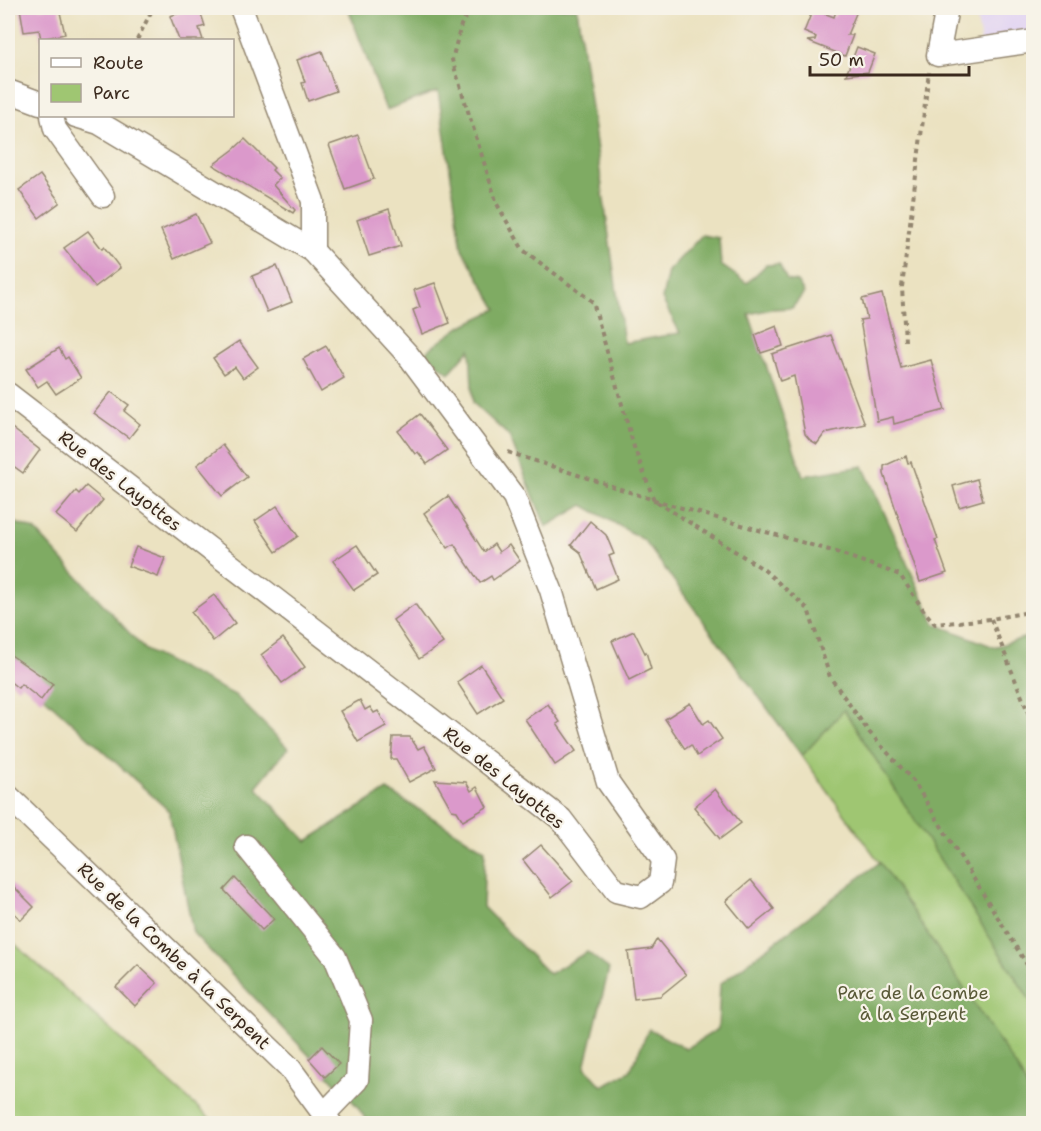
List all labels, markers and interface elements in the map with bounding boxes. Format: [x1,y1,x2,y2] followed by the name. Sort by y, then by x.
[39,39,234,117] legend
[810,39,969,77] scale bar
[819,48,864,72] text: 50 m
[93,51,144,75] text: Route
[93,81,130,105] text: Parc
[53,425,187,537] street label: Rue des Layottes
[438,721,570,835] street label: Rue des Layottes
[72,857,276,1055] street label: Rue de la Combe à la Serpent
[837,981,989,1026] park label: Parc de la Combe à la Serpent

